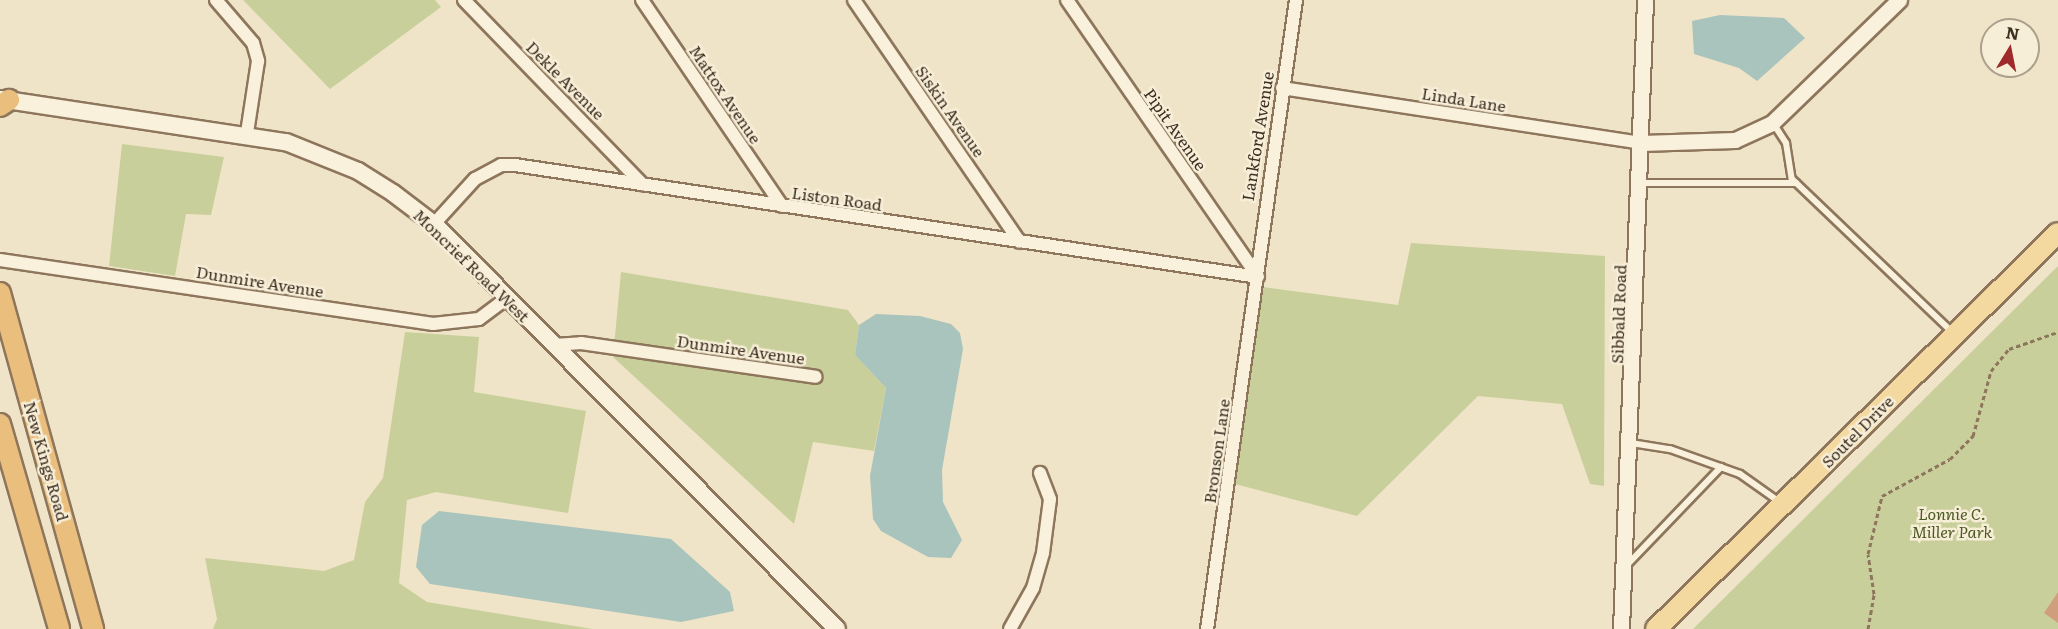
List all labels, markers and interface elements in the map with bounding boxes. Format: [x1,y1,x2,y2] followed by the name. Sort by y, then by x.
[1980,18,2040,78] north arrow
[2004,19,2021,45] text: N
[523,37,609,123] street label: Dekle Avenue
[686,41,766,147] street label: Mattox Avenue
[912,62,990,160] street label: Siskin Avenue
[1237,70,1277,202] street label: Lankford Avenue
[1420,83,1508,115] street label: Linda Lane
[1141,84,1211,174] street label: Pipit Avenue
[791,182,883,214] street label: Liston Road
[410,205,534,325] street label: Moncrief Road West
[195,261,325,301] street label: Dunmire Avenue
[1607,264,1629,364] street label: Sibbald Road
[676,331,806,367] street label: Dunmire Avenue
[1817,391,1897,471] street label: Soutel Drive
[1199,398,1233,504] street label: Bronson Lane
[21,399,73,523] street label: New Kings Road
[1912,503,1992,541] park label: Lonnie C. Miller Park

